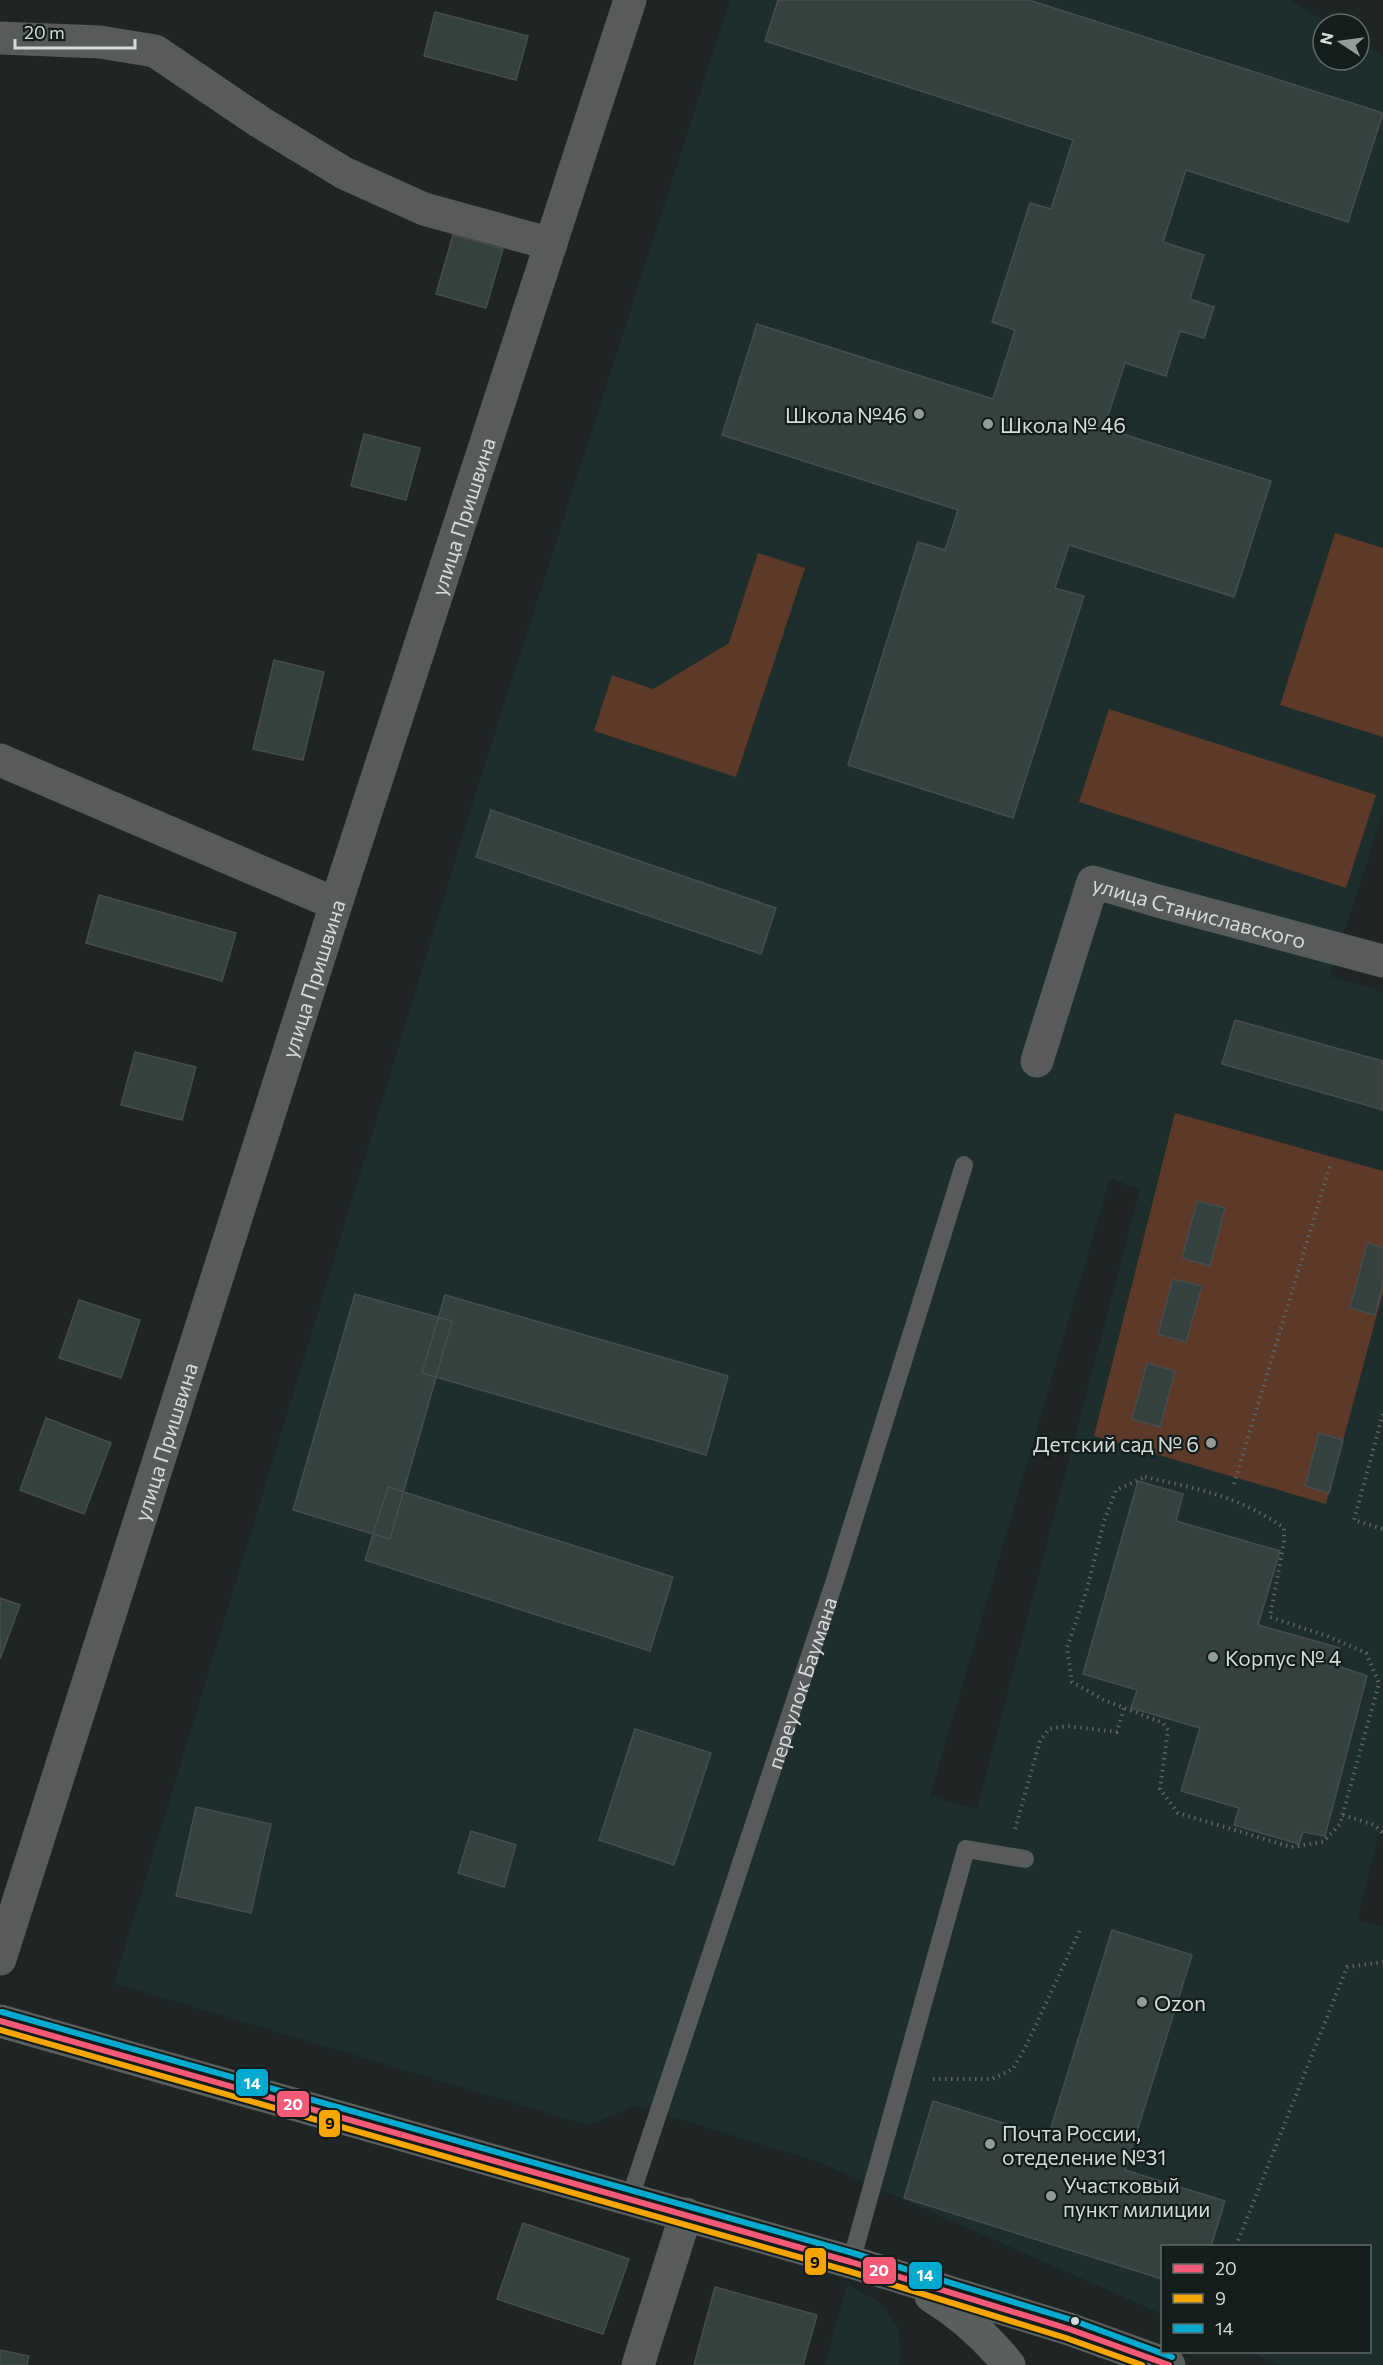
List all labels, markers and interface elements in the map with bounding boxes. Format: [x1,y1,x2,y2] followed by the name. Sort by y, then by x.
[15,12,135,50] scale bar
[1311,12,1371,72] north arrow
[24,21,65,43] text: 20 m
[1315,31,1337,46] text: N
[785,402,907,427] place label: Школа №46
[912,407,926,421] marker: Школа №46
[1000,412,1126,437] place label: Школа № 46
[981,417,995,431] marker: Школа № 46
[425,434,500,599] street label: улица Пришвина
[1090,870,1309,952] street label: улица Станиславского
[275,896,349,1061] street label: улица Пришвина
[128,1359,202,1524] street label: улица Пришвина
[1033,1431,1199,1456] place label: Детский сад № 6
[1204,1436,1218,1450] marker: Детский сад № 6
[761,1593,841,1772] street label: переулок Баумана
[1225,1645,1342,1670] place label: Корпус № 4
[1206,1650,1220,1664] marker: Корпус № 4
[1154,1990,1206,2015] place label: Ozon
[1135,1995,1149,2009] marker: Ozon
[235,2068,269,2097] line badge: 14
[243,2073,261,2092] text: 14
[276,2090,310,2118] line badge: 20
[283,2094,303,2113] text: 20
[318,2109,341,2138] line badge: 9
[325,2113,335,2132] text: 9
[1002,2120,1166,2169] place label: Почта России, отеделение №31
[983,2137,997,2151] marker: Почта России, отеделение №31
[1063,2172,1210,2221] place label: Участковый пункт милиции
[1044,2189,1058,2203] marker: Участковый пункт милиции
[1161,2245,1371,2353] legend
[804,2247,827,2276] line badge: 9
[810,2252,820,2271] text: 9
[862,2256,897,2285] line badge: 20
[1215,2257,1237,2279] text: 20
[869,2260,889,2279] text: 20
[908,2261,943,2290] line badge: 14
[916,2265,934,2284] text: 14
[1215,2287,1226,2309] text: 9
[1069,2315,1081,2327] unlabelled marker
[1215,2317,1234,2339] text: 14

